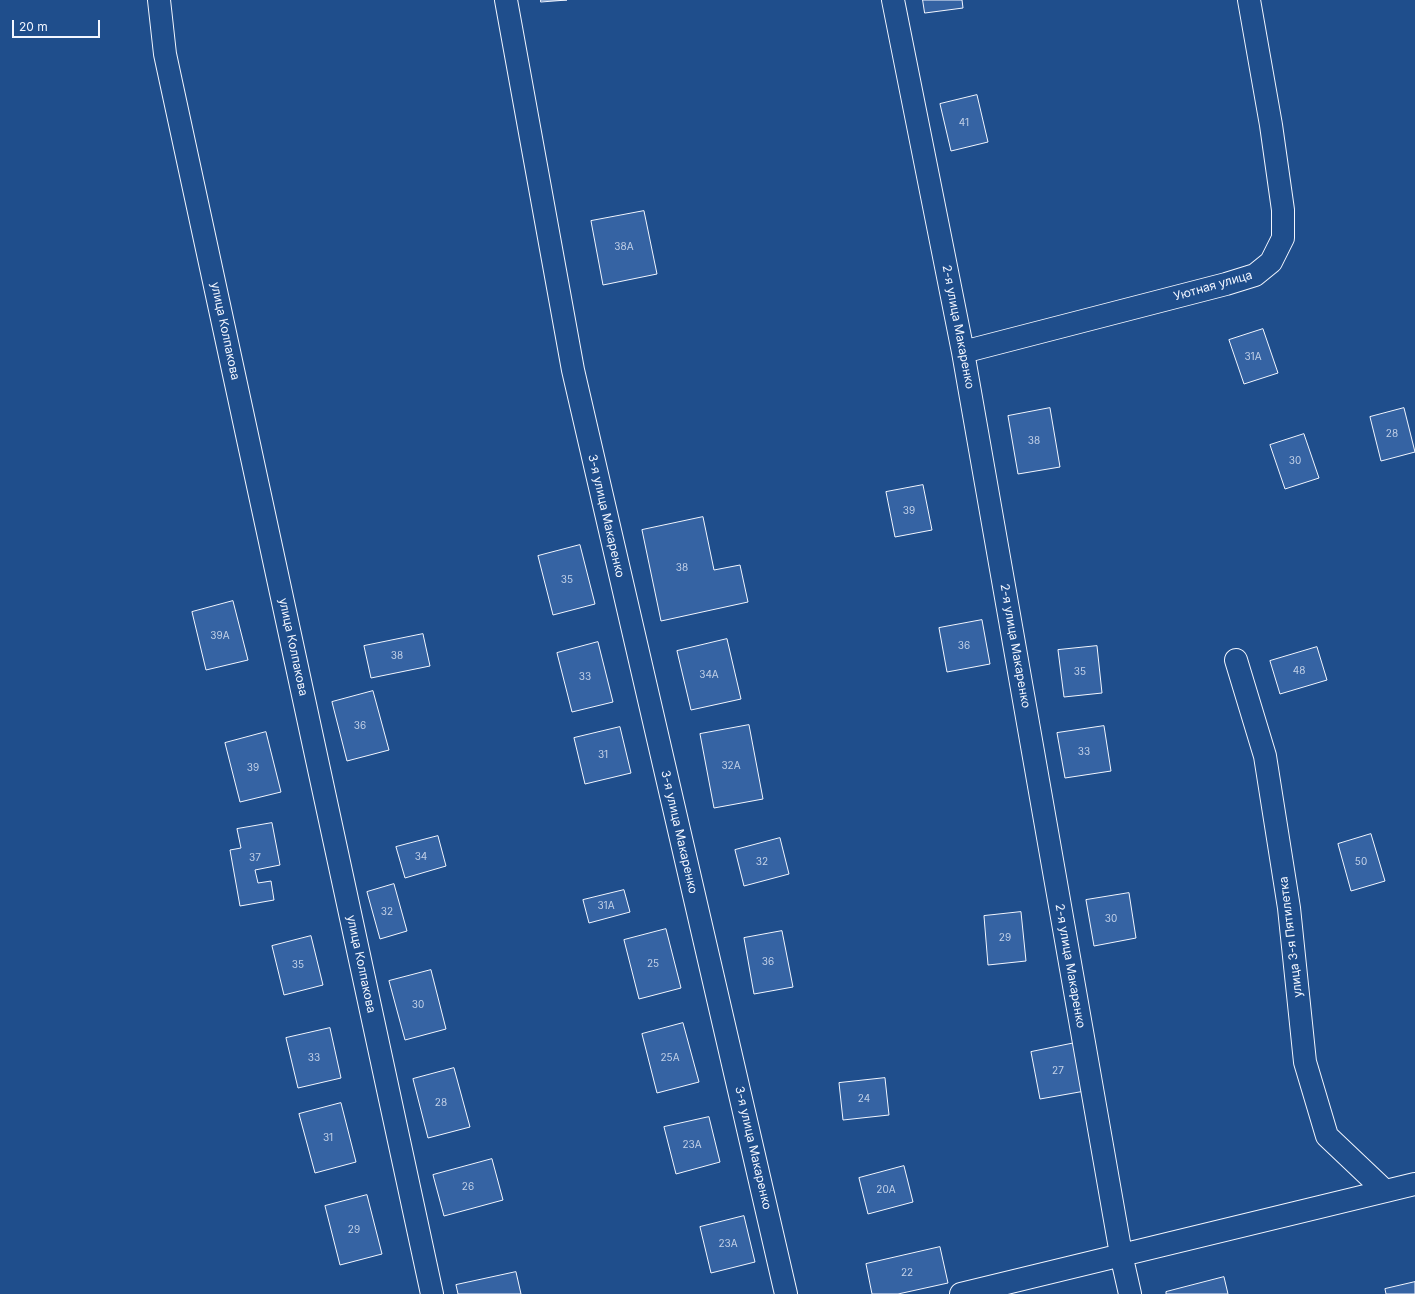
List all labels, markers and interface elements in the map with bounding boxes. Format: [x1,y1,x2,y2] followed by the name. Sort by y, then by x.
[14,12,102,38] scale bar
[19,19,48,34] text: 20 m
[959,117,969,129] house number: 41
[614,241,634,253] house number: 38А
[939,264,977,390] street label: 2-я улица Макаренко
[1172,268,1254,304] street label: Уютная улица
[208,281,242,381] street label: улица Колпакова
[1244,351,1262,363] house number: 31А
[1386,428,1398,440] house number: 28
[1028,435,1040,447] house number: 38
[585,453,627,579] street label: 3-я улица Макаренко
[1289,455,1301,467] house number: 30
[903,505,915,517] house number: 39
[676,562,688,574] house number: 38
[561,574,573,586] house number: 35
[997,583,1033,709] street label: 2-я улица Макаренко
[276,597,310,697] street label: улица Колпакова
[210,630,230,642] house number: 39А
[958,640,970,652] house number: 36
[391,650,403,662] house number: 38
[1293,665,1305,677] house number: 48
[1074,666,1086,678] house number: 35
[699,669,719,681] house number: 34А
[579,671,591,683] house number: 33
[354,720,366,732] house number: 36
[1078,746,1090,758] house number: 33
[598,749,608,761] house number: 31
[721,760,741,772] house number: 32А
[247,762,259,774] house number: 39
[658,769,700,895] street label: 3-я улица Макаренко
[415,851,427,863] house number: 34
[249,852,261,864] house number: 37
[756,856,768,868] house number: 32
[1355,856,1367,868] house number: 50
[1276,876,1306,998] street label: улица 3-я Пятилетка
[597,900,615,912] house number: 31А
[1052,903,1088,1029] street label: 2-я улица Макаренко
[381,906,393,918] house number: 32
[1105,913,1117,925] house number: 30
[344,914,378,1014] street label: улица Колпакова
[999,932,1011,944] house number: 29
[762,956,774,968] house number: 36
[647,958,659,970] house number: 25
[292,959,304,971] house number: 35
[412,999,424,1011] house number: 30
[308,1052,320,1064] house number: 33
[660,1052,680,1064] house number: 25А
[1052,1065,1064,1077] house number: 27
[732,1085,774,1211] street label: 3-я улица Макаренко
[858,1093,870,1105] house number: 24
[435,1097,447,1109] house number: 28
[323,1132,333,1144] house number: 31
[682,1139,702,1151] house number: 23А
[462,1181,474,1193] house number: 26
[876,1184,896,1196] house number: 20А
[348,1224,360,1236] house number: 29
[718,1238,738,1250] house number: 23А
[901,1267,913,1279] house number: 22

